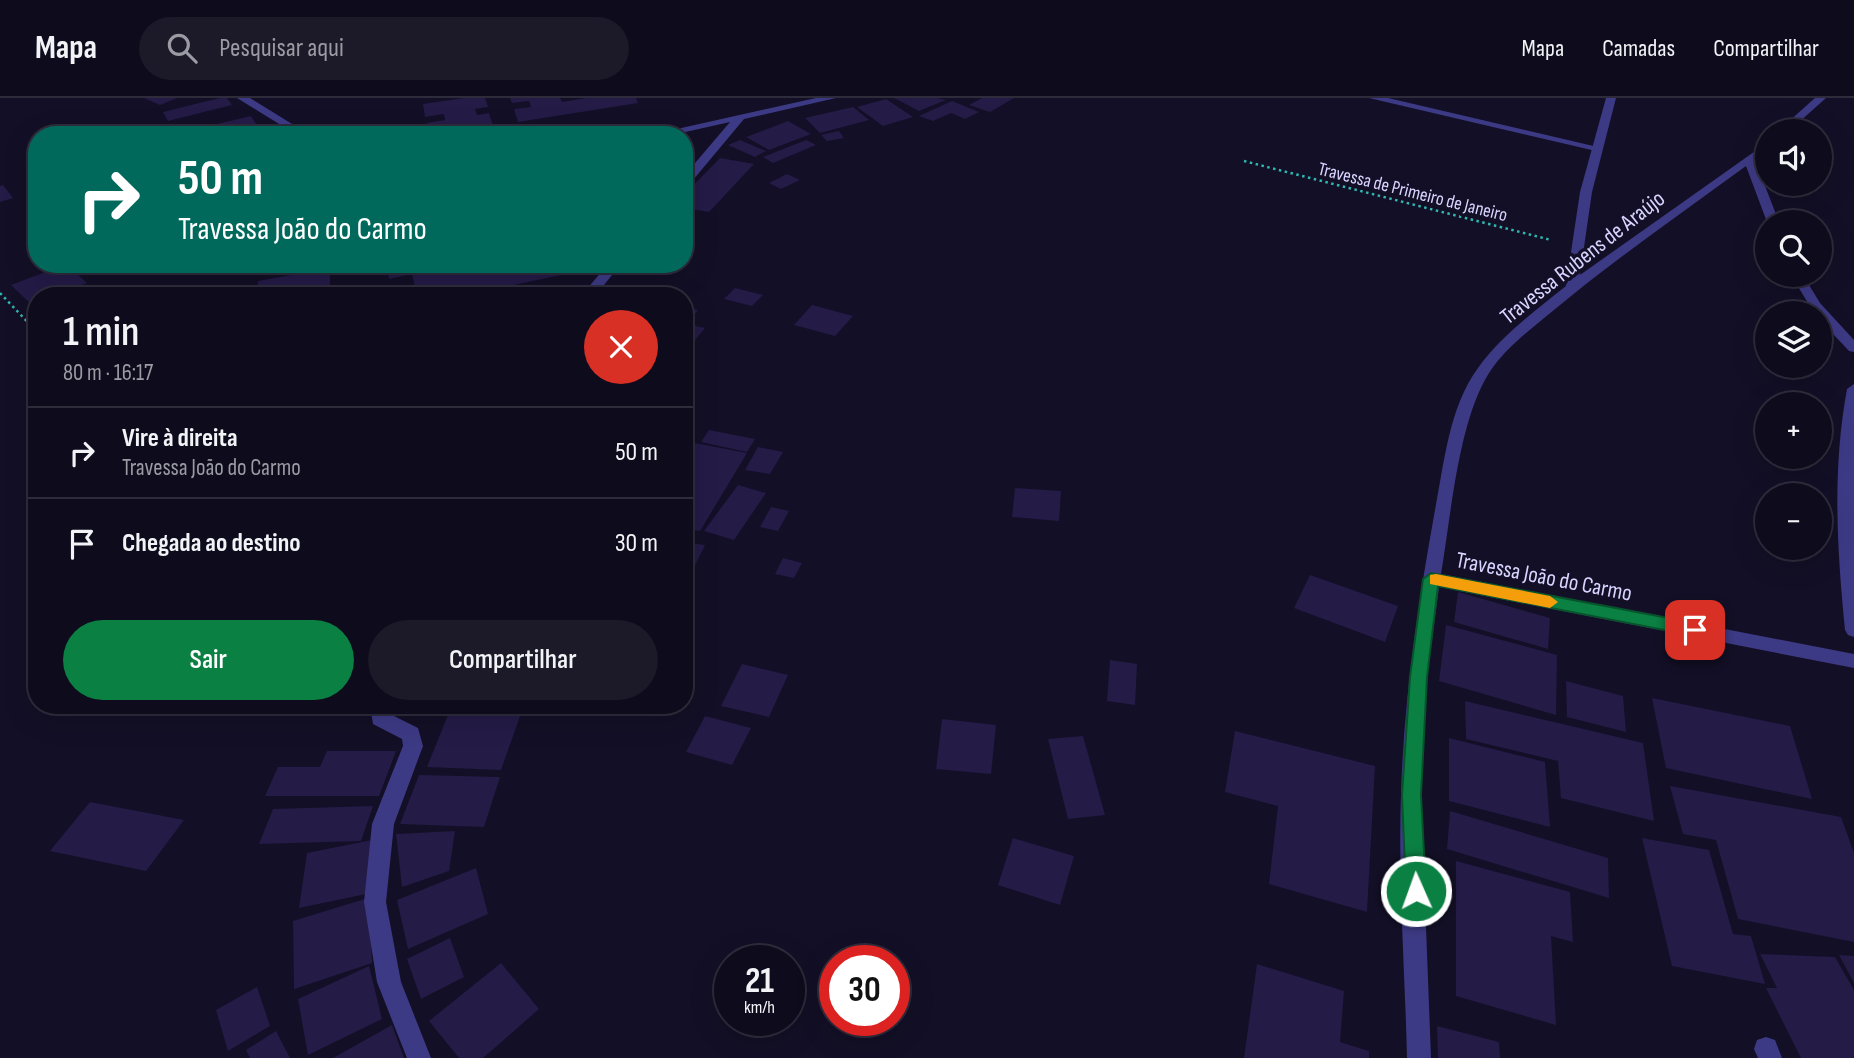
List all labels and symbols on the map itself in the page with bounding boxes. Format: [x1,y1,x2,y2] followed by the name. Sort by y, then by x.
[1316,158,1510,227] street label: Travessa de Primeiro de Janeiro
[1495,185,1670,331] street label: Travessa Rubens de Araújo
[1453,546,1634,608] street label: Travessa João do Carmo
[1665,600,1725,660] pin
[1379,854,1453,928] position arrow
[819,945,910,1036] speed limit sign: 30

